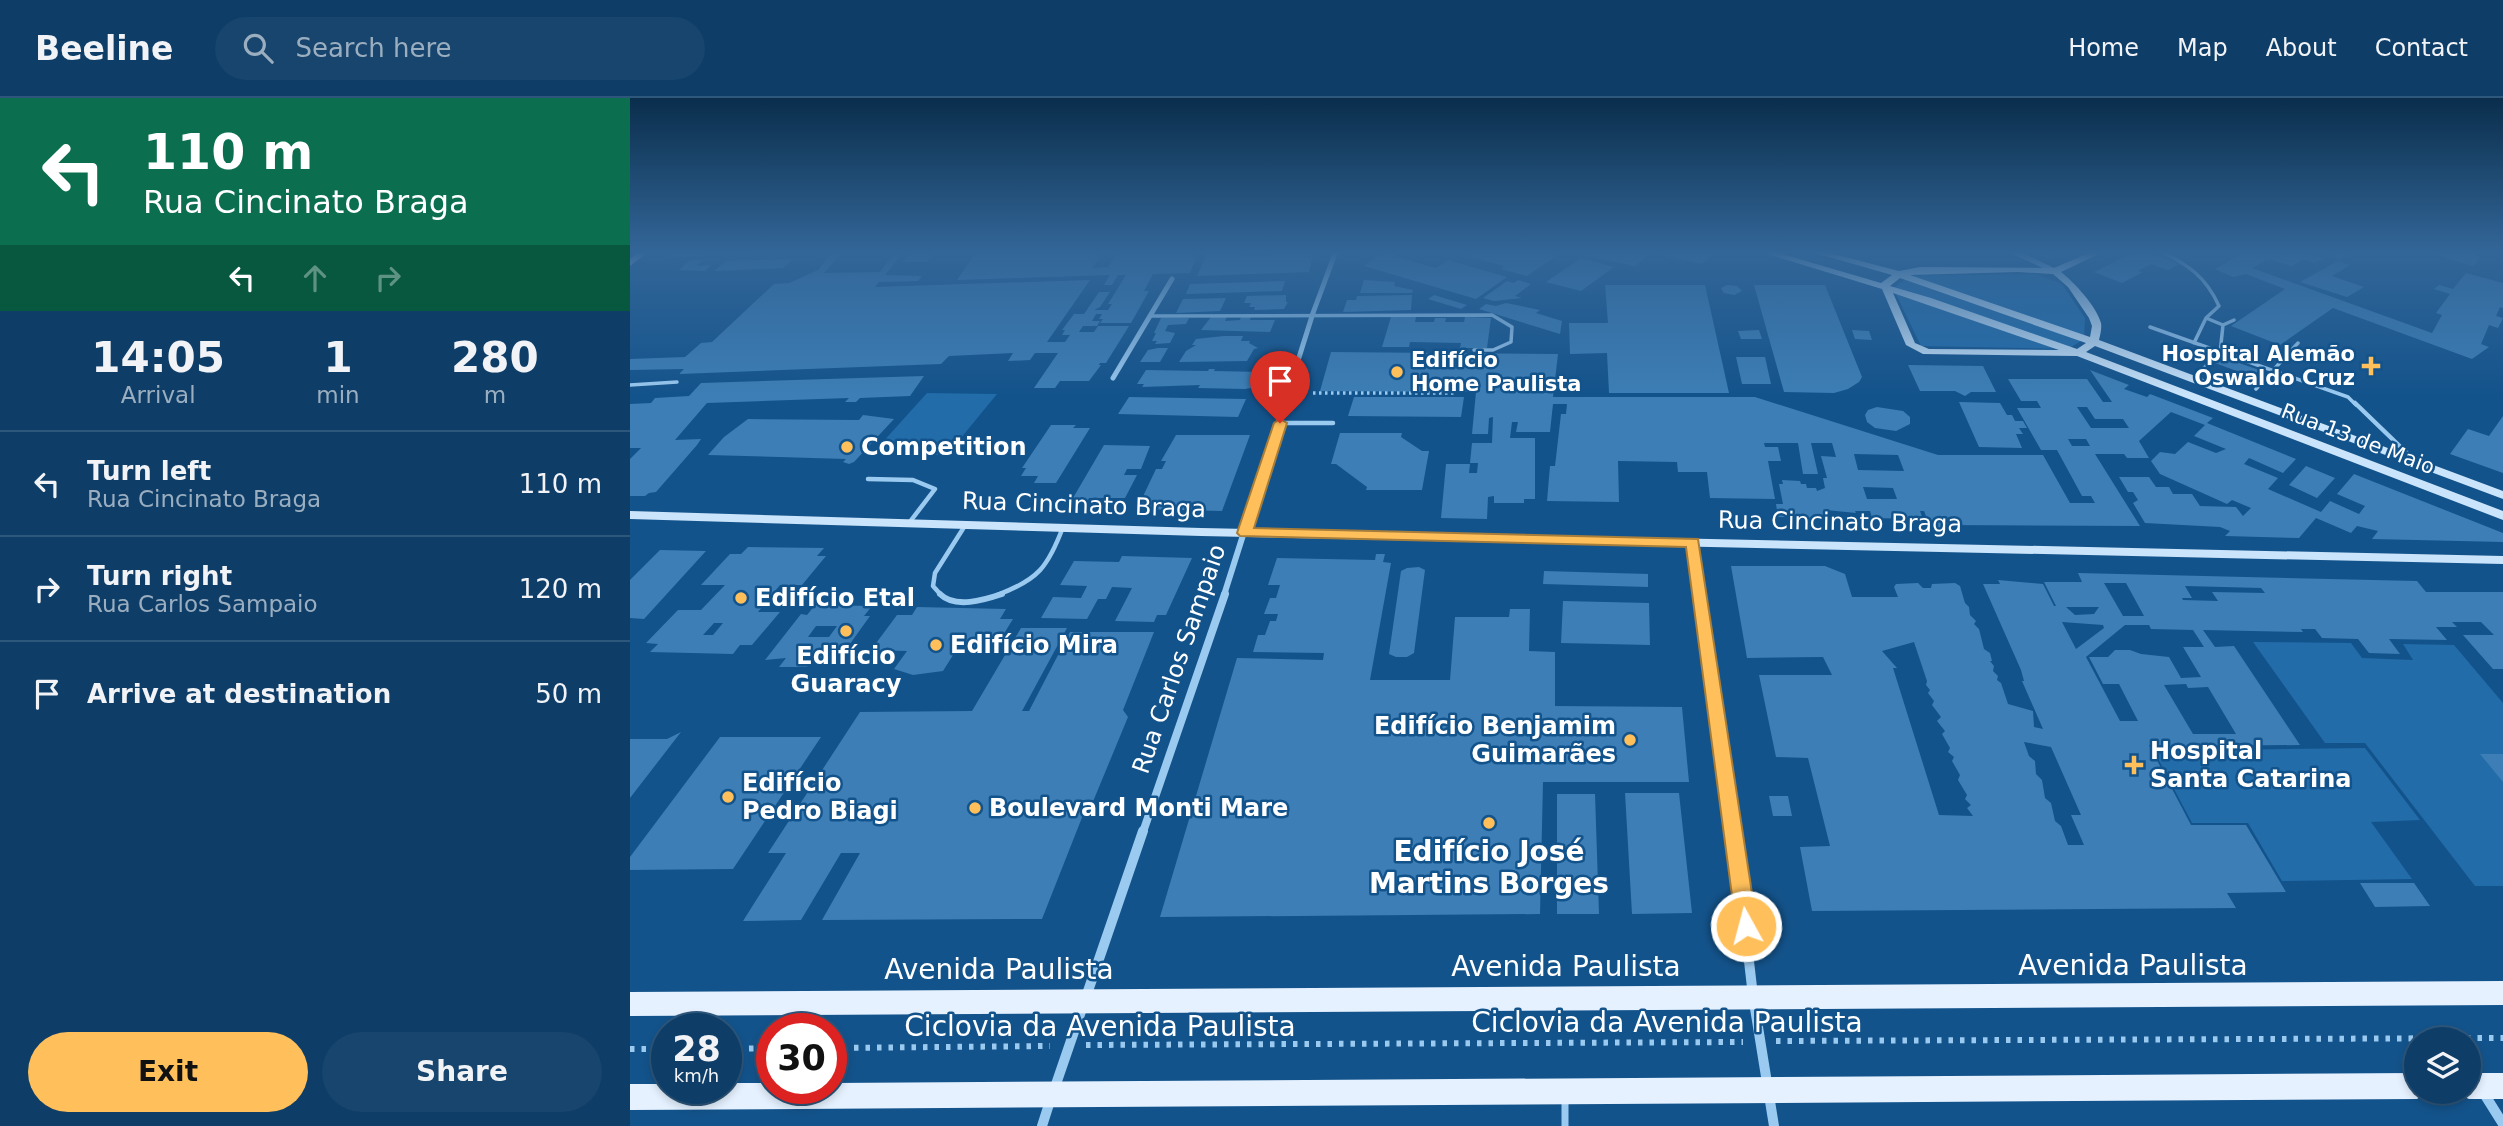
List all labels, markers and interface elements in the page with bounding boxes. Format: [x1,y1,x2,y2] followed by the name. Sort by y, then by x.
[215,17,705,80] search box
[35,29,173,68] text: Beeline
[239,29,277,67] icon: search
[295,33,452,63] text: Search here
[2068,34,2139,62] text: Home
[2177,34,2228,62] text: Map
[2266,34,2337,62] text: About
[2375,34,2468,62] text: Contact
[143,124,313,181] text: 110 m
[28,126,119,217] icon: left
[143,183,469,221] text: Rua Cincinato Braga
[223,259,261,297] icon: left
[296,259,334,297] icon: ahead
[369,259,407,297] icon: right
[91,333,225,382] text: 14:05
[323,333,353,382] text: 1
[451,333,539,382] text: 280
[2161,342,2355,390] place label: Hospital Alemão Oswaldo Cruz
[1411,348,1582,396] place label: Edifício Home Paulista
[1250,351,1310,423] pin
[2361,356,2381,376] marker: Hospital Alemão Oswaldo Cruz
[1261,362,1299,400] icon: arrive
[1389,364,1405,380] marker: Edifício Home Paulista
[121,382,196,408] text: Arrival
[316,382,360,408] text: min
[484,382,506,408] text: m
[2278,399,2438,479] street label: Rua 13 de Maio
[861,433,1027,461] place label: Competition
[839,439,855,455] marker: Competition
[87,456,211,486] text: Turn left
[28,465,66,503] icon: left
[519,469,602,499] text: 110 m
[87,486,321,512] text: Rua Cincinato Braga
[961,487,1207,523] street label: Rua Cincinato Braga
[1718,506,1962,538] street label: Rua Cincinato Braga
[1127,541,1231,777] street label: Rua Carlos Sampaio
[87,561,232,591] text: Turn right
[28,570,66,608] icon: right
[519,574,602,604] text: 120 m
[755,584,915,612] place label: Edifício Etal
[733,590,749,606] marker: Edifício Etal
[87,591,318,617] text: Rua Carlos Sampaio
[838,623,854,639] marker: Edifício Guaracy
[950,631,1118,659] place label: Edifício Mira
[928,637,944,653] marker: Edifício Mira
[791,642,902,698] place label: Edifício Guaracy
[28,675,66,713] icon: arrive
[87,679,391,709] text: Arrive at destination
[535,679,602,709] text: 50 m
[1374,712,1616,768] place label: Edifício Benjamim Guimarães
[1622,732,1638,748] marker: Edifício Benjamim Guimarães
[2150,737,2351,793] place label: Hospital Santa Catarina
[2124,755,2144,775] marker: Hospital Santa Catarina
[742,769,898,825] place label: Edifício Pedro Biagi
[720,789,736,805] marker: Edifício Pedro Biagi
[989,794,1288,822] place label: Boulevard Monti Mare
[967,800,983,816] marker: Boulevard Monti Mare
[1481,815,1497,831] marker: Edifício José Martins Borges
[1369,835,1609,900] place label: Edifício José Martins Borges
[1709,889,1783,963] position arrow
[2018,949,2248,982] street label: Avenida Paulista
[1451,950,1681,983] street label: Avenida Paulista
[884,953,1114,986] street label: Avenida Paulista
[1471,1006,1863,1039] street label: Ciclovia da Avenida Paulista
[904,1010,1296,1043] street label: Ciclovia da Avenida Paulista
[756,1013,847,1104] speed limit sign: 30
[2404,1027,2481,1104] map controls
[2404,1027,2481,1104] button: layers
[672,1029,721,1069] text: 28
[28,1032,308,1112] button: Exit
[322,1032,602,1112] button: Share
[674,1065,719,1086] text: km/h

